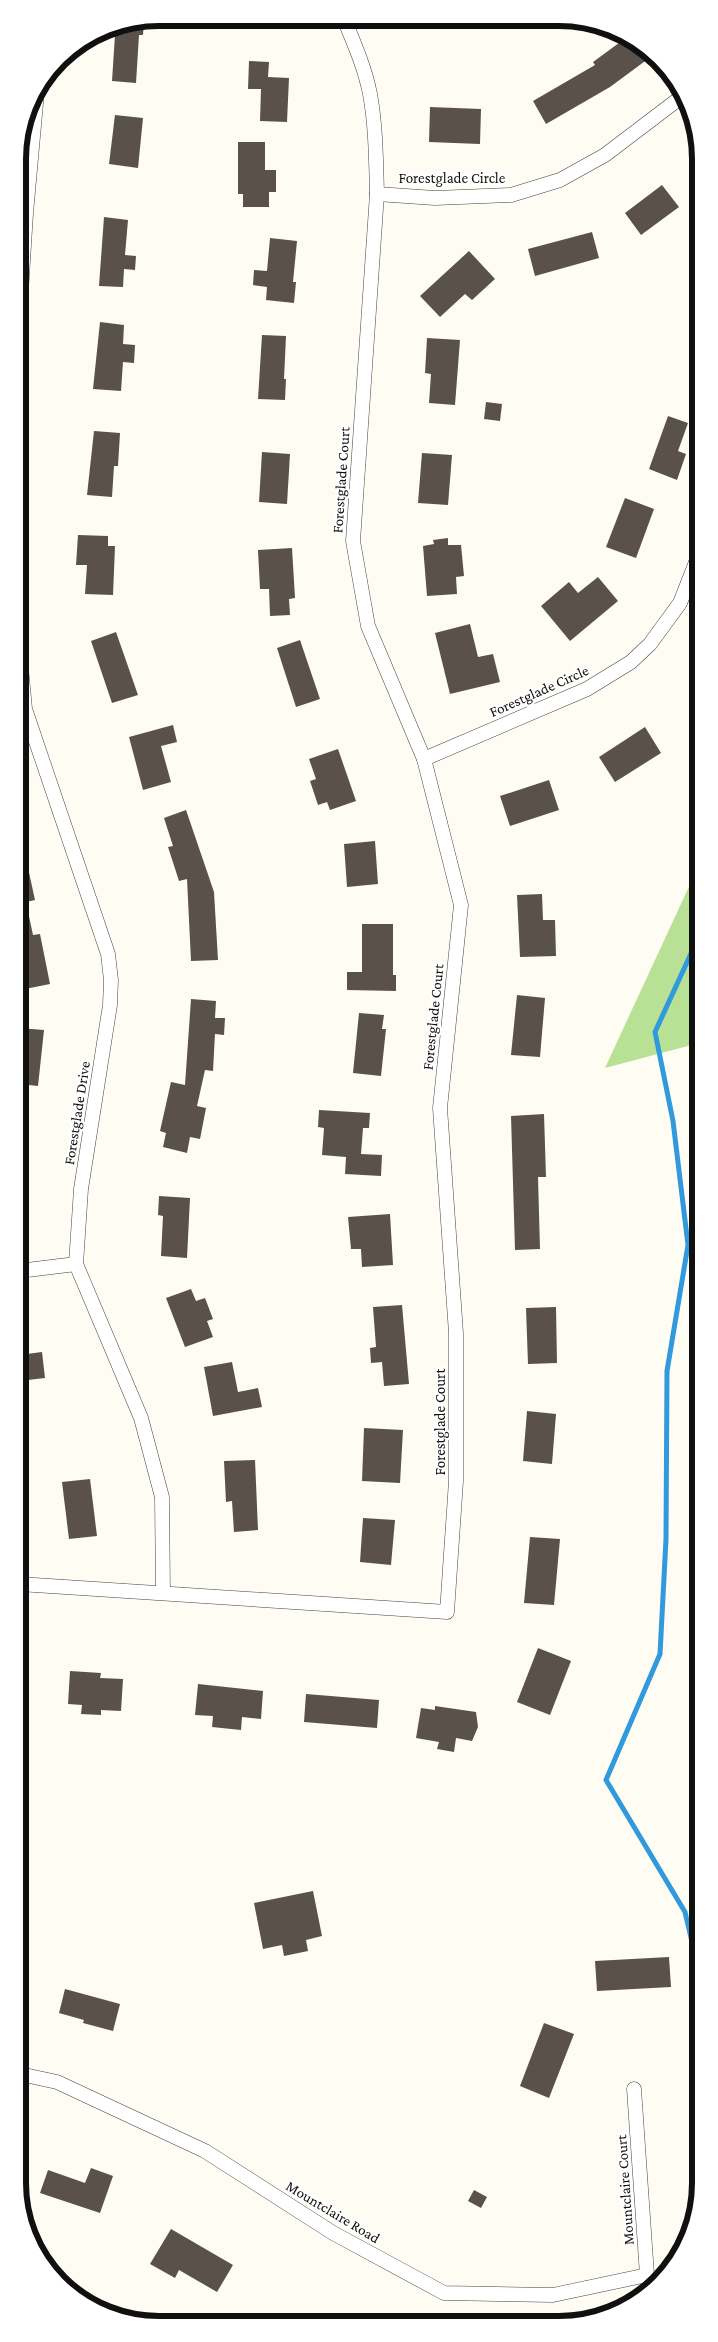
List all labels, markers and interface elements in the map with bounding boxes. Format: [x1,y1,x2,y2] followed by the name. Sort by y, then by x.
[399,170,506,187] street label: Forestglade Circle
[329,425,354,534] street label: Forestglade Court
[487,662,592,721] street label: Forestglade Circle
[419,962,448,1071] street label: Forestglade Court
[61,1060,94,1166] street label: Forestglade Drive
[432,1368,449,1475] street label: Forestglade Court
[613,2133,637,2246] street label: Mountclaire Court
[283,2178,383,2246] street label: Mountclaire Road

